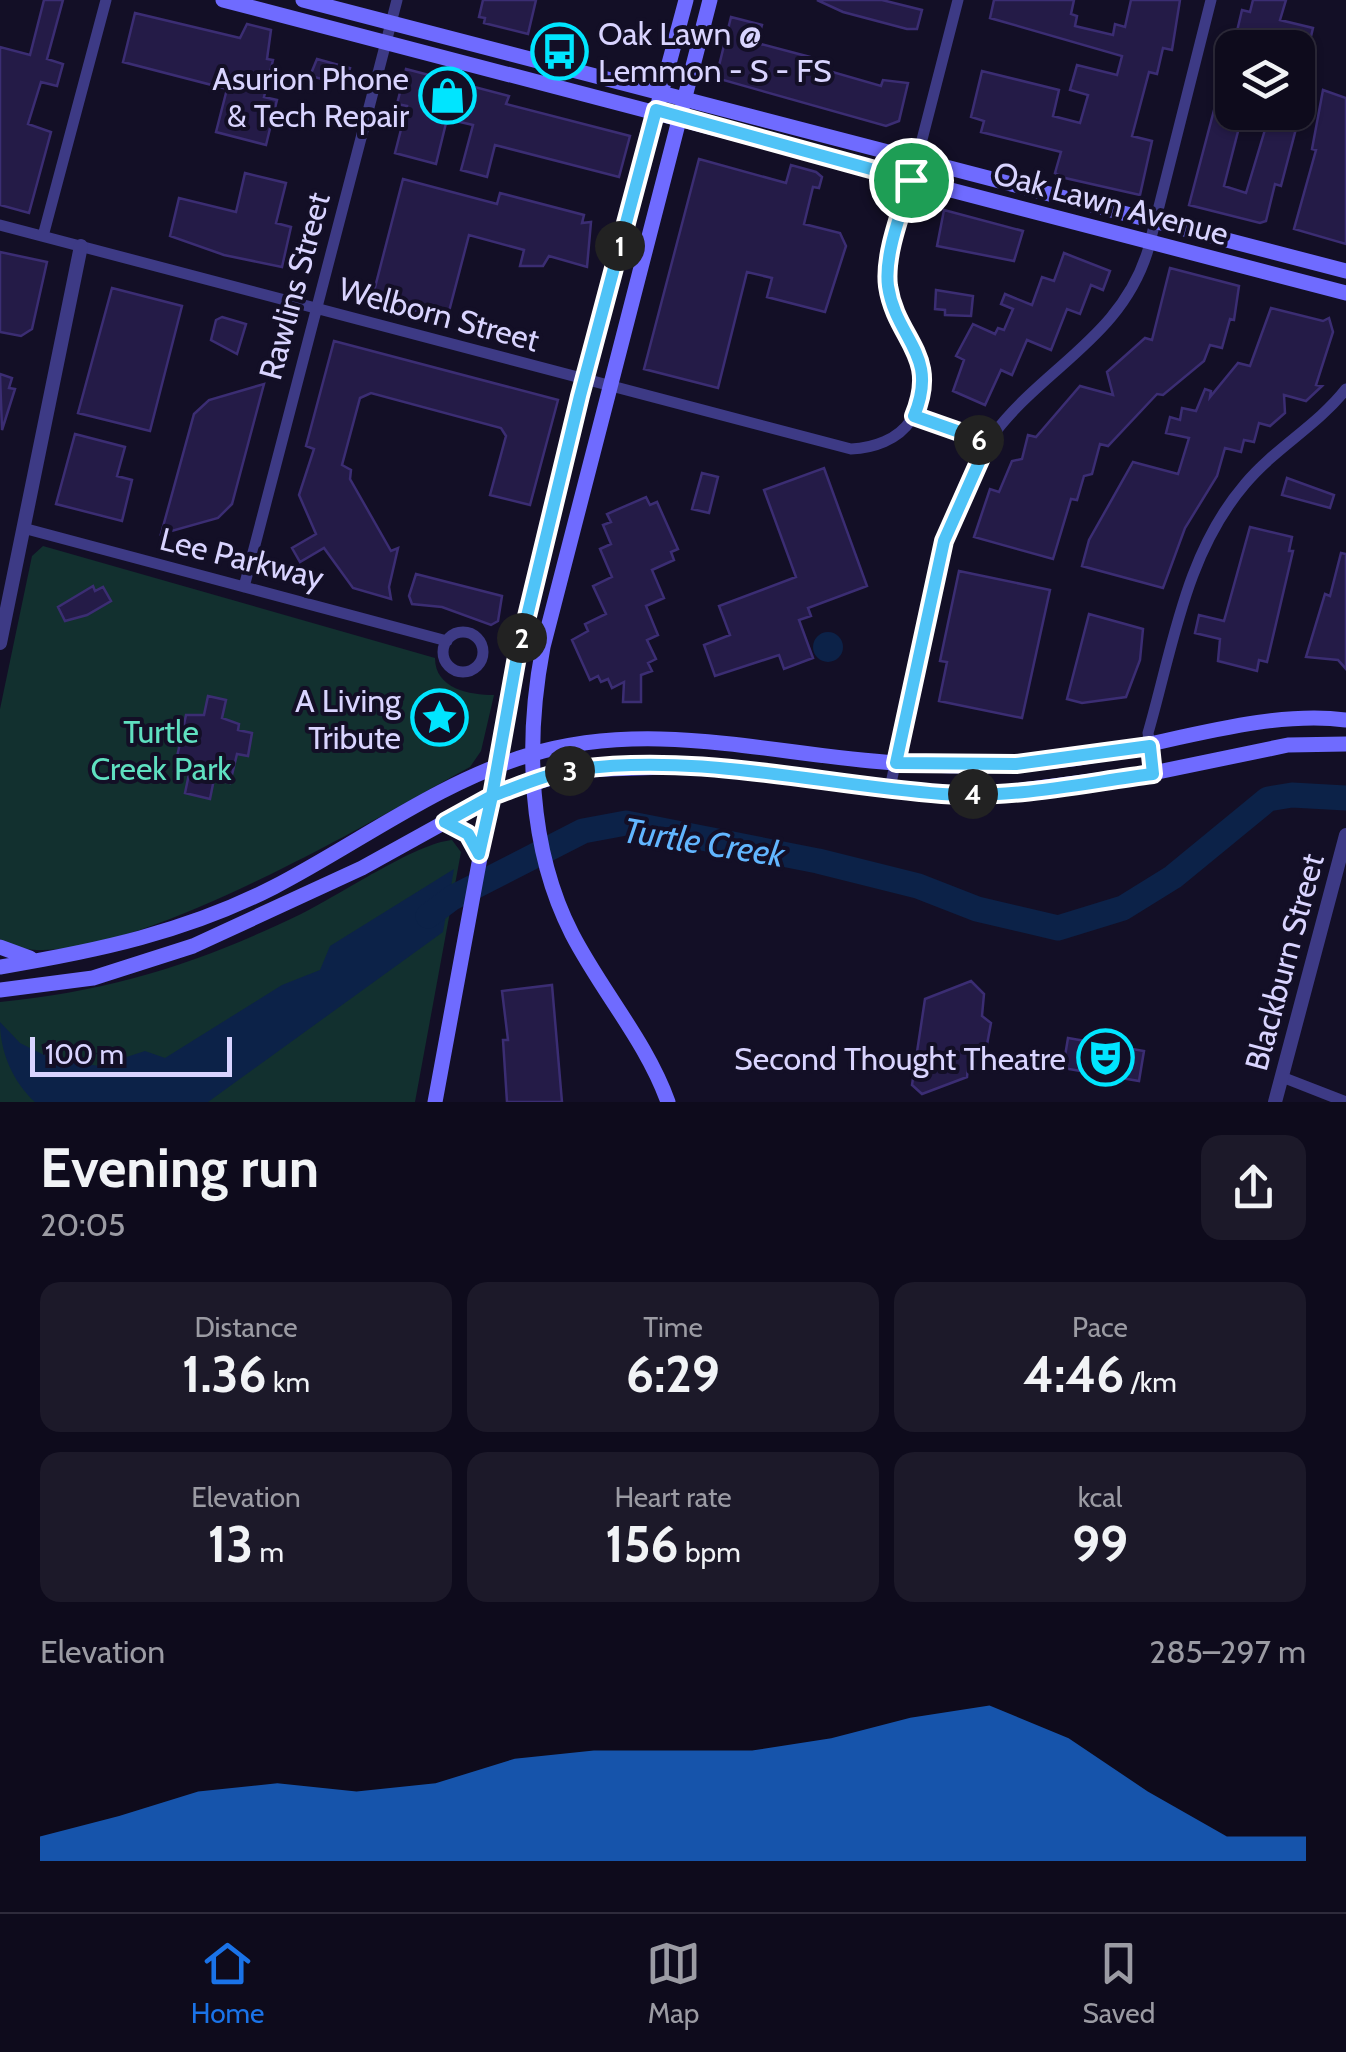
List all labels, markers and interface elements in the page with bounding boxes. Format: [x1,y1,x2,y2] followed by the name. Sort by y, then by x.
[598,14,832,90] place label: Oak Lawn @ Lemmon - S - FS
[529,21,589,81] bus stop icon: Oak Lawn @ Lemmon - S - FS
[1215,30,1315,130] map controls
[1215,30,1315,130] button: layers
[212,59,410,135] place label: Asurion Phone & Tech Repair
[418,66,478,126] shop icon: Asurion Phone & Tech Repair
[869,138,954,223] pin
[884,153,939,208] icon: arrive
[989,153,1233,253] street label: Oak Lawn Avenue
[250,188,338,384] street label: Rawlins Street
[595,221,645,271] pin: 1
[615,229,625,263] text: 1
[335,269,544,360] street label: Welborn Street
[954,415,1004,465] pin: 6
[971,423,987,457] text: 6
[156,519,328,597] street label: Lee Parkway
[497,613,547,663] pin: 2
[515,621,529,655] text: 2
[295,681,402,757] place label: A Living Tribute
[410,688,470,748] place icon: A Living Tribute
[90,712,232,788] park label: Turtle Creek Park
[545,746,595,796] pin: 3
[562,754,578,788] text: 3
[948,769,998,819] pin: 4
[964,777,982,811] text: 4
[620,808,789,876] water label: Turtle Creek
[1236,849,1332,1075] street label: Blackburn Street
[1075,1028,1135,1088] theatre icon: Second Thought Theatre
[30,1032,232,1076] scale bar
[45,1037,124,1071] text: 100 m
[734,1039,1066,1078] place label: Second Thought Theatre
[40,1134,319,1201] text: Evening run
[1201,1135,1306,1240] button: share
[40,1205,125,1244] text: 20:05
[194,1310,298,1344] text: Distance
[643,1310,703,1344] text: Time
[1072,1310,1128,1344] text: Pace
[182,1344,267,1405] text: 1.36
[626,1344,720,1405] text: 6:29
[1023,1344,1124,1405] text: 4:46
[267,1365,310,1399] text: km
[1124,1365,1177,1399] text: /km
[191,1480,301,1514] text: Elevation
[614,1480,732,1514] text: Heart rate
[1078,1480,1122,1514] text: kcal
[208,1514,253,1575] text: 13
[605,1514,679,1575] text: 156
[1072,1514,1128,1575] text: 99
[253,1535,284,1569] text: m
[679,1535,741,1569] text: bpm
[40,1632,165,1671] text: Elevation
[1149,1632,1306,1671] text: 285–297 m
[191,1936,264,2030] tab: Home
[646,1936,701,2030] tab: Map
[1083,1936,1155,2030] tab: Saved

